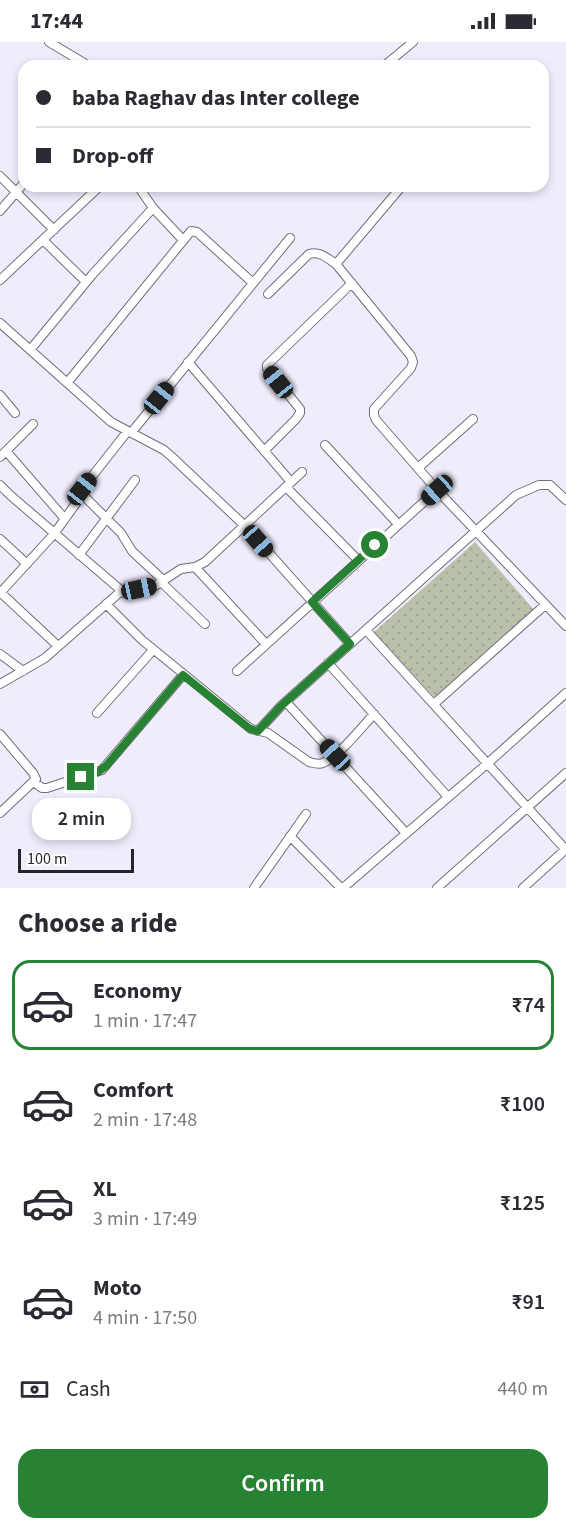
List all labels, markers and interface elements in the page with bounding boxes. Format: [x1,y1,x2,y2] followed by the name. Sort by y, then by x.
[30,5,83,37] text: 17:44
[72,82,360,114] text: baba Raghav das Inter college
[72,140,153,172] text: Drop-off
[260,362,296,402] car
[141,378,177,418] car
[64,469,100,509] car
[418,471,456,509] car
[239,522,277,560] car
[361,531,388,558] route start
[120,576,158,602] car
[316,736,354,774] car
[67,763,94,790] route end
[32,798,130,840] callout: 2 min
[58,805,105,833] text: 2 min
[18,846,134,874] scale bar
[27,848,67,870] text: 100 m
[18,904,178,943] text: Choose a ride
[93,975,182,1007] text: Economy
[21,978,75,1032] icon: car
[511,989,545,1021] text: ₹74
[93,1007,197,1035] text: 1 min · 17:47
[93,1074,174,1106] text: Comfort
[21,1077,75,1131] icon: car
[500,1088,545,1120] text: ₹100
[93,1106,197,1134] text: 2 min · 17:48
[93,1173,117,1205] text: XL
[21,1176,75,1230] icon: car
[500,1187,545,1219] text: ₹125
[93,1205,197,1233] text: 3 min · 17:49
[93,1272,142,1304] text: Moto
[21,1275,75,1329] icon: car
[511,1286,545,1318] text: ₹91
[93,1304,197,1332] text: 4 min · 17:50
[18,1373,51,1406] icon: cash
[66,1373,111,1405] text: Cash
[498,1375,548,1403] text: 440 m
[18,1449,548,1518] button: Confirm

